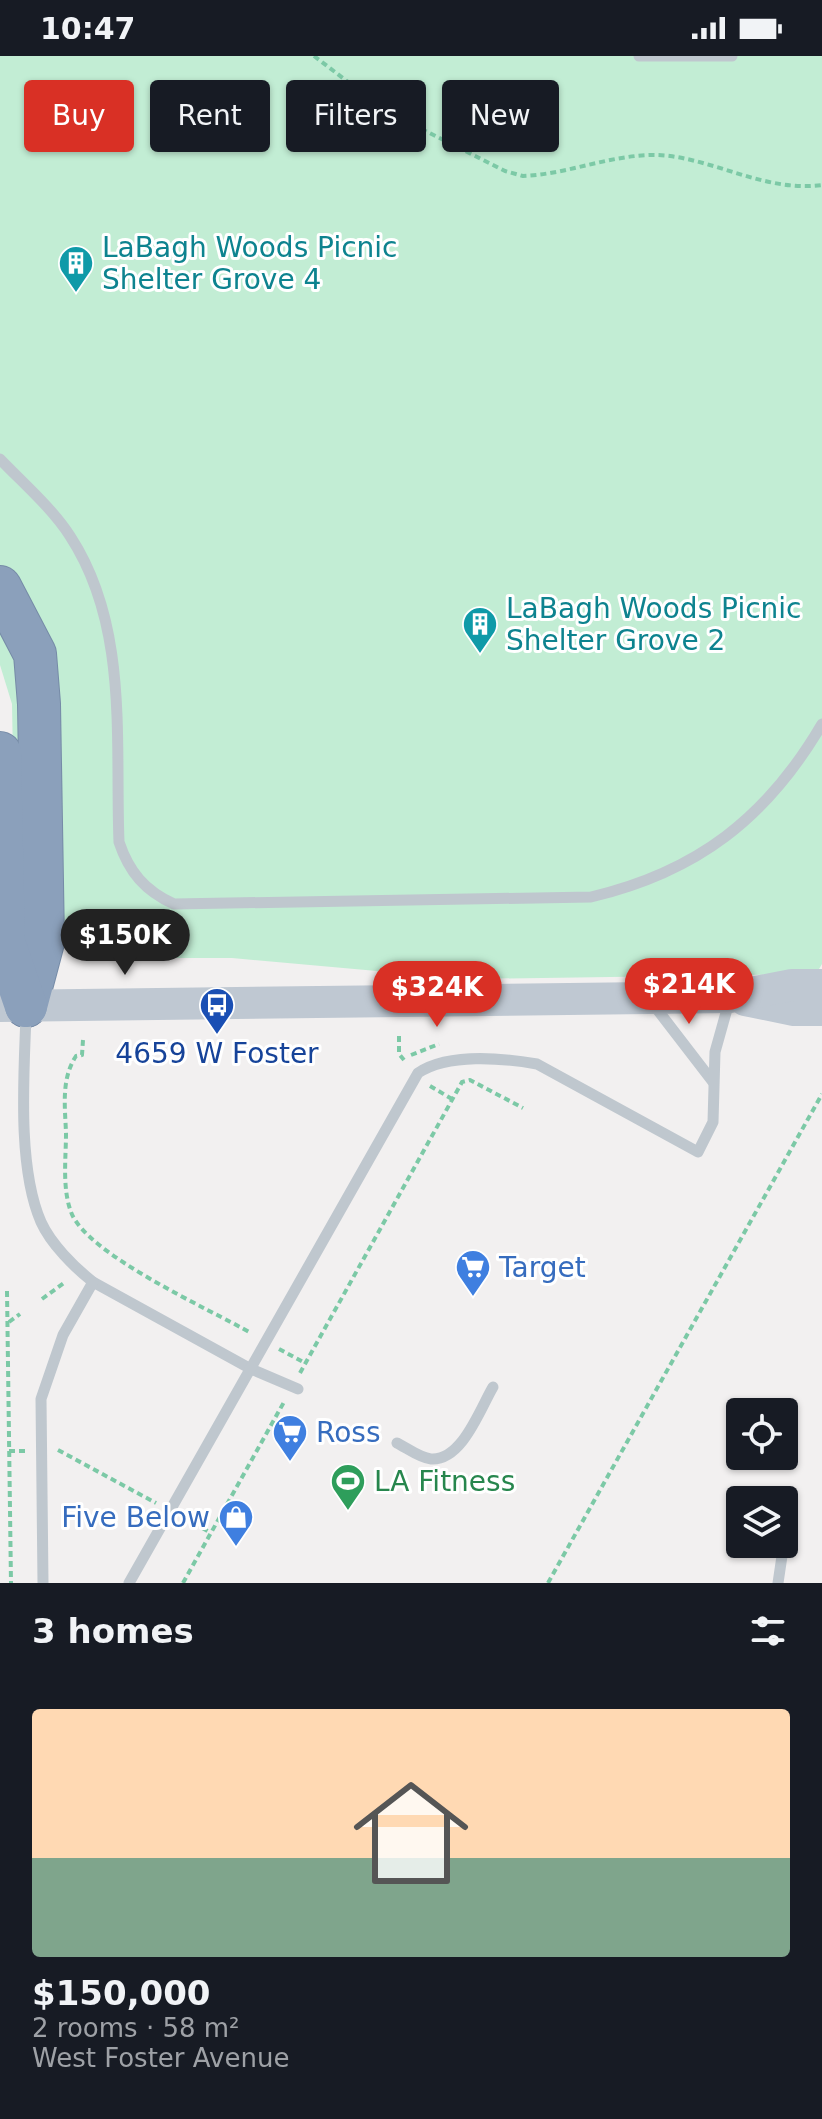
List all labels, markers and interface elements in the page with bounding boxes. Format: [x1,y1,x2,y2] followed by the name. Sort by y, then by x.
[40,11,136,46] text: 10:47
[24,80,134,152] chip: Buy
[150,80,270,152] chip: Rent
[286,80,426,152] chip: Filters
[442,80,559,152] chip: New
[102,231,397,296] place label: LaBagh Woods Picnic Shelter Grove 4
[57,244,95,294] building icon: LaBagh Woods Picnic Shelter Grove 4
[506,592,801,657] place label: LaBagh Woods Picnic Shelter Grove 2
[461,605,499,655] building icon: LaBagh Woods Picnic Shelter Grove 2
[69,909,181,977] pin: $150K
[79,920,171,950] text: $150K
[633,958,745,1026] pin: $214K
[381,961,493,1029] pin: $324K
[643,969,735,999] text: $214K
[391,972,483,1002] text: $324K
[198,986,236,1036] bus stop icon: 4659 W Foster
[115,1037,319,1070] place label: 4659 W Foster
[454,1248,492,1298] supermarket icon: Target
[498,1251,586,1284] place label: Target
[726,1398,798,1558] map controls
[726,1398,798,1470] button: locate
[271,1413,309,1463] supermarket icon: Ross
[316,1416,381,1449] place label: Ross
[329,1462,367,1512] sports icon: LA Fitness
[374,1465,515,1498] place label: LA Fitness
[726,1486,798,1558] button: layers
[217,1498,255,1548] shop icon: Five Below
[61,1501,210,1534] place label: Five Below
[746,1609,790,1653] icon: filters
[32,1611,194,1651] text: 3 homes
[339,1761,483,1905] icon: home
[32,1973,211,2013] text: $150,000
[32,2013,240,2043] text: 2 rooms · 58 m²
[32,2043,289,2073] text: West Foster Avenue

